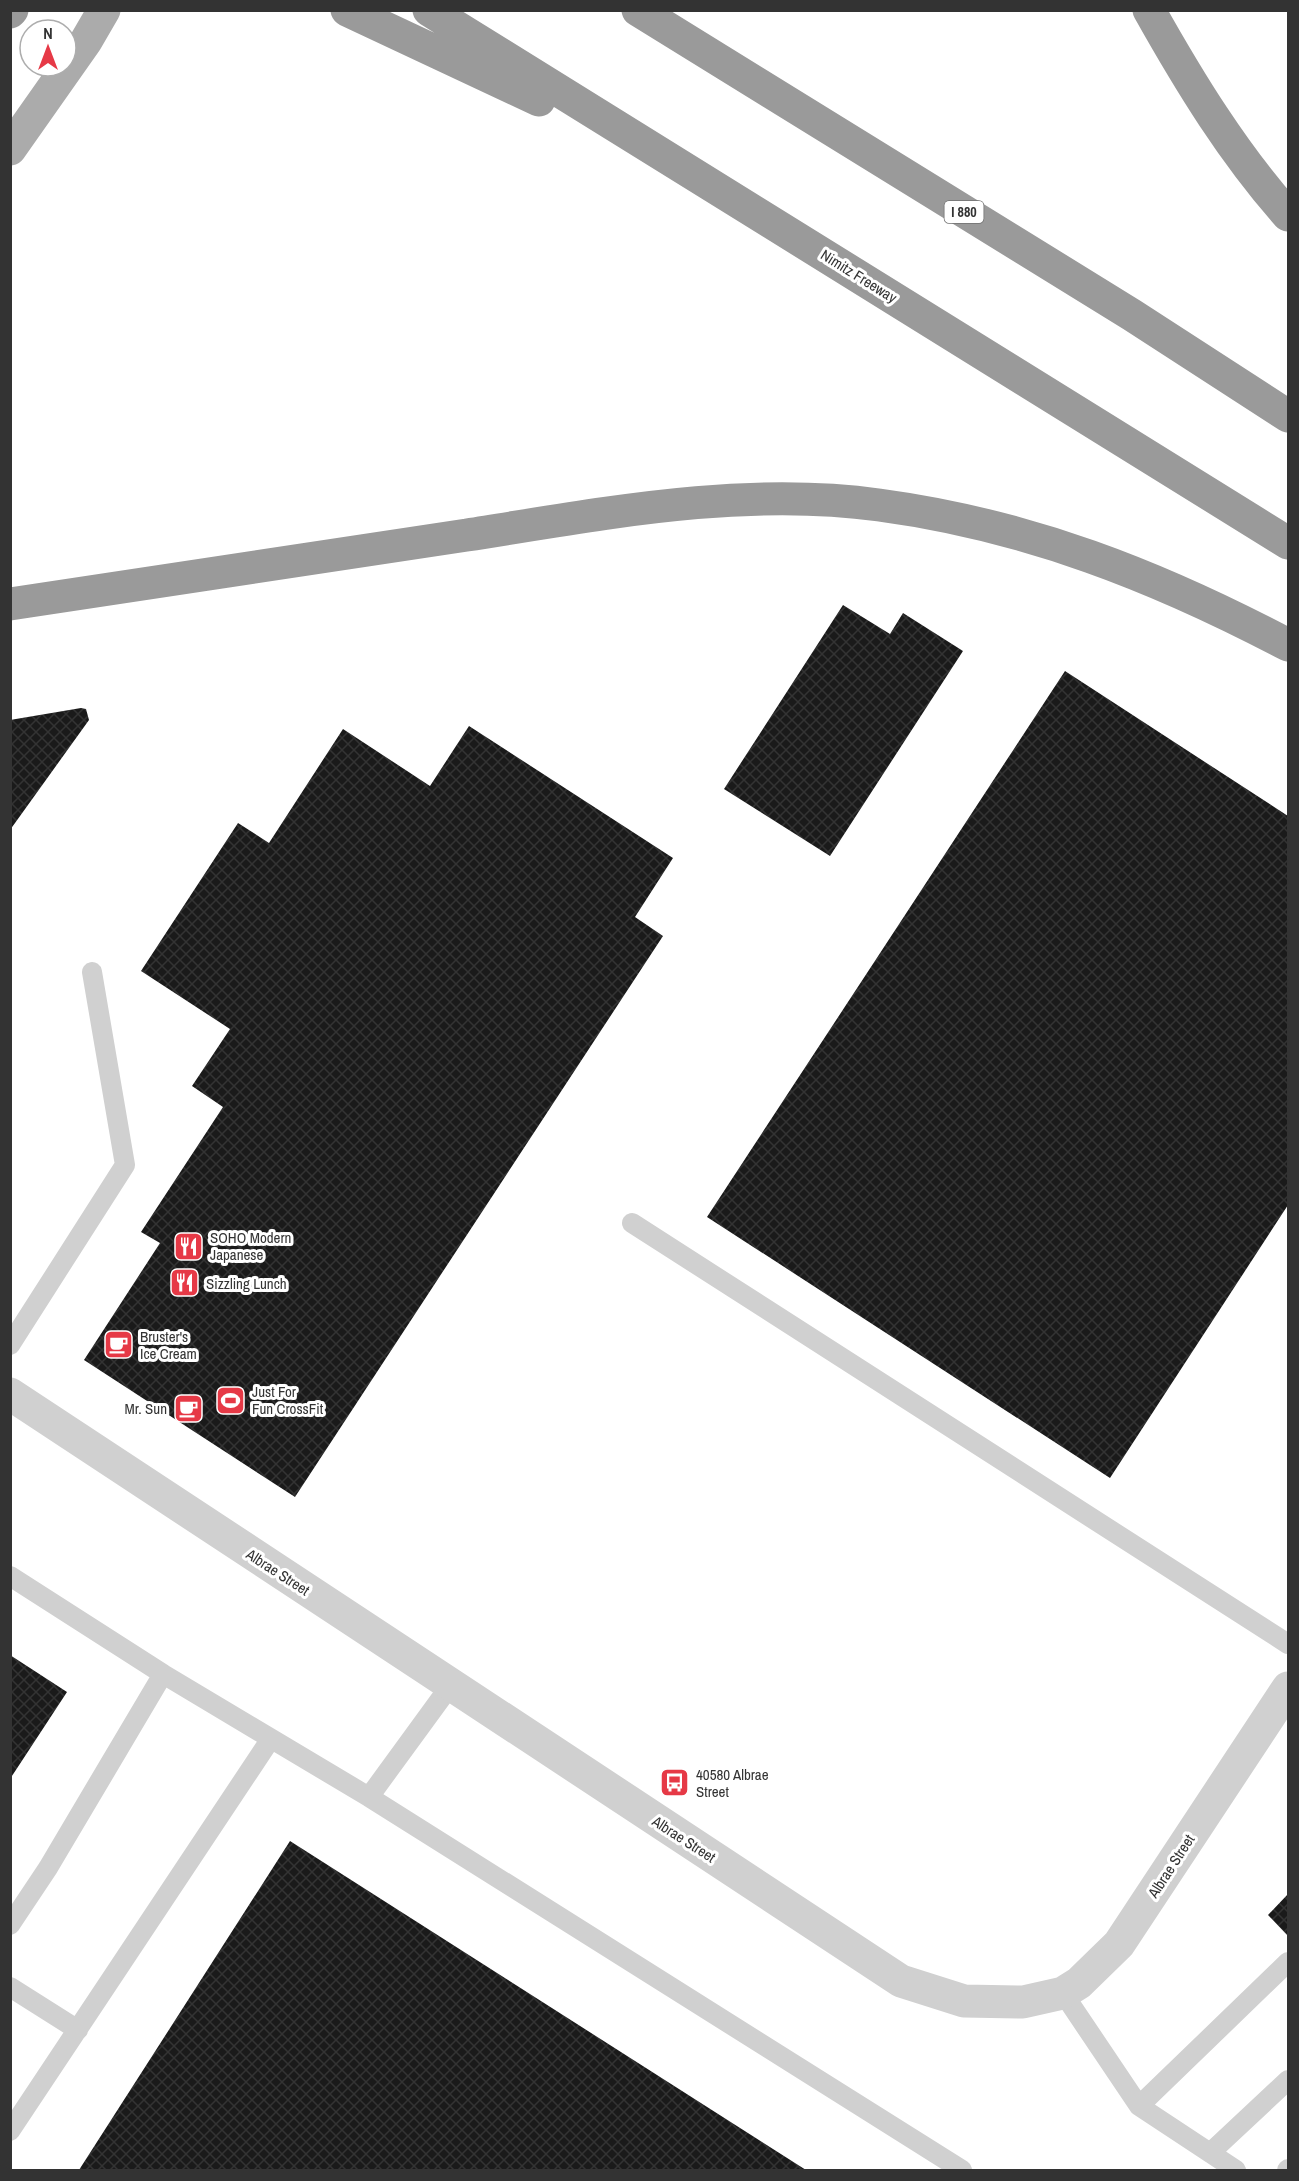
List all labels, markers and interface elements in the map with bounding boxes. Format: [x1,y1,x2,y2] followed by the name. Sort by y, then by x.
[18,18,78,78] north arrow
[43,22,53,44] text: N
[944,201,984,223] road number: I 880
[817,244,902,308] street label: Nimitz Freeway
[210,1227,291,1265] place label: SOHO Modern Japanese
[173,1230,205,1262] restaurant icon: SOHO Modern Japanese
[169,1267,201,1299] restaurant icon: Sizzling Lunch
[206,1273,287,1294] place label: Sizzling Lunch
[140,1326,197,1364] place label: Bruster's Ice Cream
[103,1329,135,1361] cafe icon: Bruster's Ice Cream
[252,1381,324,1419] place label: Just For Fun CrossFit
[215,1384,247,1416] sports icon: Just For Fun CrossFit
[172,1392,204,1424] cafe icon: Mr. Sun
[125,1398,167,1419] place label: Mr. Sun
[241,1543,314,1601] street label: Albrae Street
[696,1764,769,1802] place label: 40580 Albrae Street
[659,1767,691,1799] bus stop icon: 40580 Albrae Street
[647,1810,720,1868] street label: Albrae Street
[1142,1830,1200,1903] street label: Albrae Street

